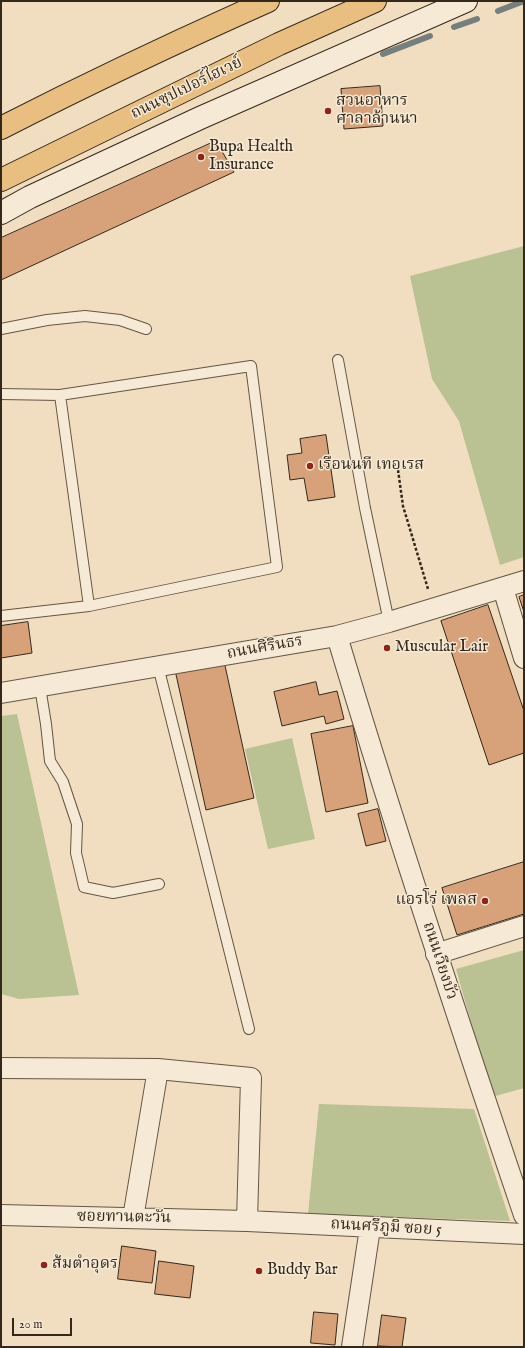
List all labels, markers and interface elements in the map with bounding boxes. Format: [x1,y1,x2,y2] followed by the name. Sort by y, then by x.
[128,54,246,124] street label: ถนนซุปเปอร์ไฮเวย์
[336,92,418,130] place label: สวนอาหาร ศาลาล้านนา
[323,106,333,116] marker: สวนอาหาร ศาลาล้านนา
[209,138,293,176] place label: Bupa Health Insurance
[196,152,206,162] marker: Bupa Health Insurance
[318,456,424,476] place label: เรือนนที เทอเรส
[305,461,315,471] marker: เรือนนที เทอเรส
[225,632,305,664] street label: ถนนศิรินธร
[395,638,488,658] place label: Muscular Lair
[382,643,392,653] marker: Muscular Lair
[395,891,477,911] place label: แอรโร่ เพลส
[480,896,490,906] marker: แอรโร่ เพลส
[417,920,461,1002] street label: ถนนเวียงบัว
[77,1208,171,1228] street label: ซอยทานตะวัน
[330,1215,442,1241] street label: ถนนศรีภูมิ ซอย 5
[52,1255,118,1275] place label: ส้มตำอุดร
[39,1260,49,1270] marker: ส้มตำอุดร
[267,1261,338,1281] place label: Buddy Bar
[254,1266,264,1276] marker: Buddy Bar
[14,1310,74,1336] scale bar
[19,1317,42,1332] text: 20 m

